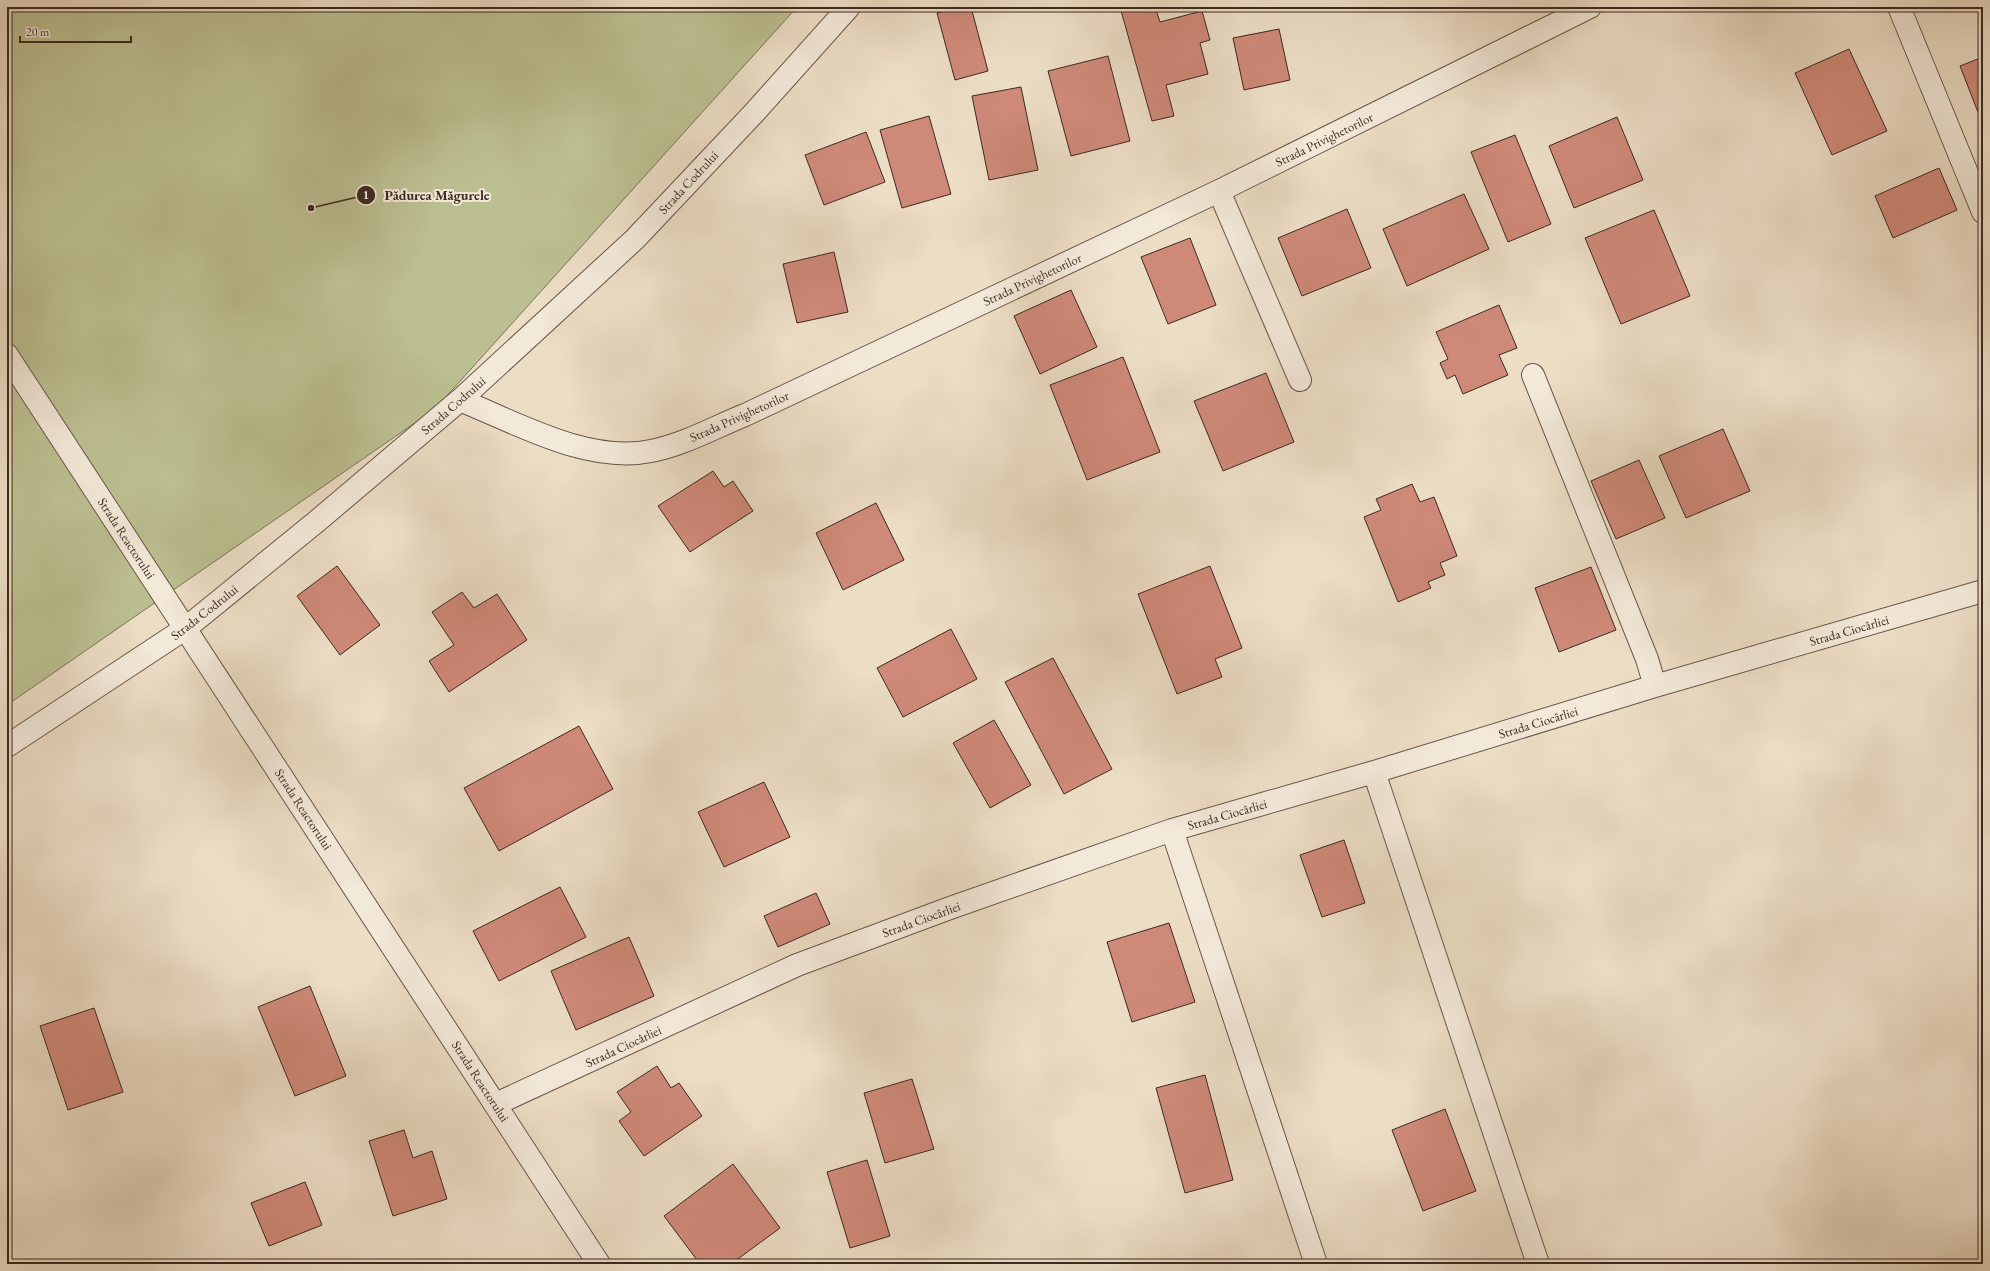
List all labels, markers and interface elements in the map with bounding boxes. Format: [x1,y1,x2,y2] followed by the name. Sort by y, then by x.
[20,18,131,44] scale bar
[26,24,50,40] text: 20 m
[1272,108,1377,171] street label: Strada Privighetorilor
[655,147,722,218] street label: Strada Codrului
[356,182,497,208] callout: Pădurea Măgurele
[385,186,490,204] text: Pădurea Măgurele
[363,187,369,203] text: 1
[980,249,1085,310] street label: Strada Privighetorilor
[417,373,489,438] street label: Strada Codrului
[687,387,792,446] street label: Strada Privighetorilor
[94,494,159,582] street label: Strada Reactorului
[167,581,241,644] street label: Strada Codrului
[1807,611,1891,650] street label: Strada Ciocârliei
[1496,702,1580,743] street label: Strada Ciocârliei
[271,765,336,853] street label: Strada Reactorului
[1185,795,1269,834] street label: Strada Ciocârliei
[880,897,963,941] street label: Strada Ciocârliei
[582,1021,664,1071] street label: Strada Ciocârliei
[448,1037,513,1125] street label: Strada Reactorului

